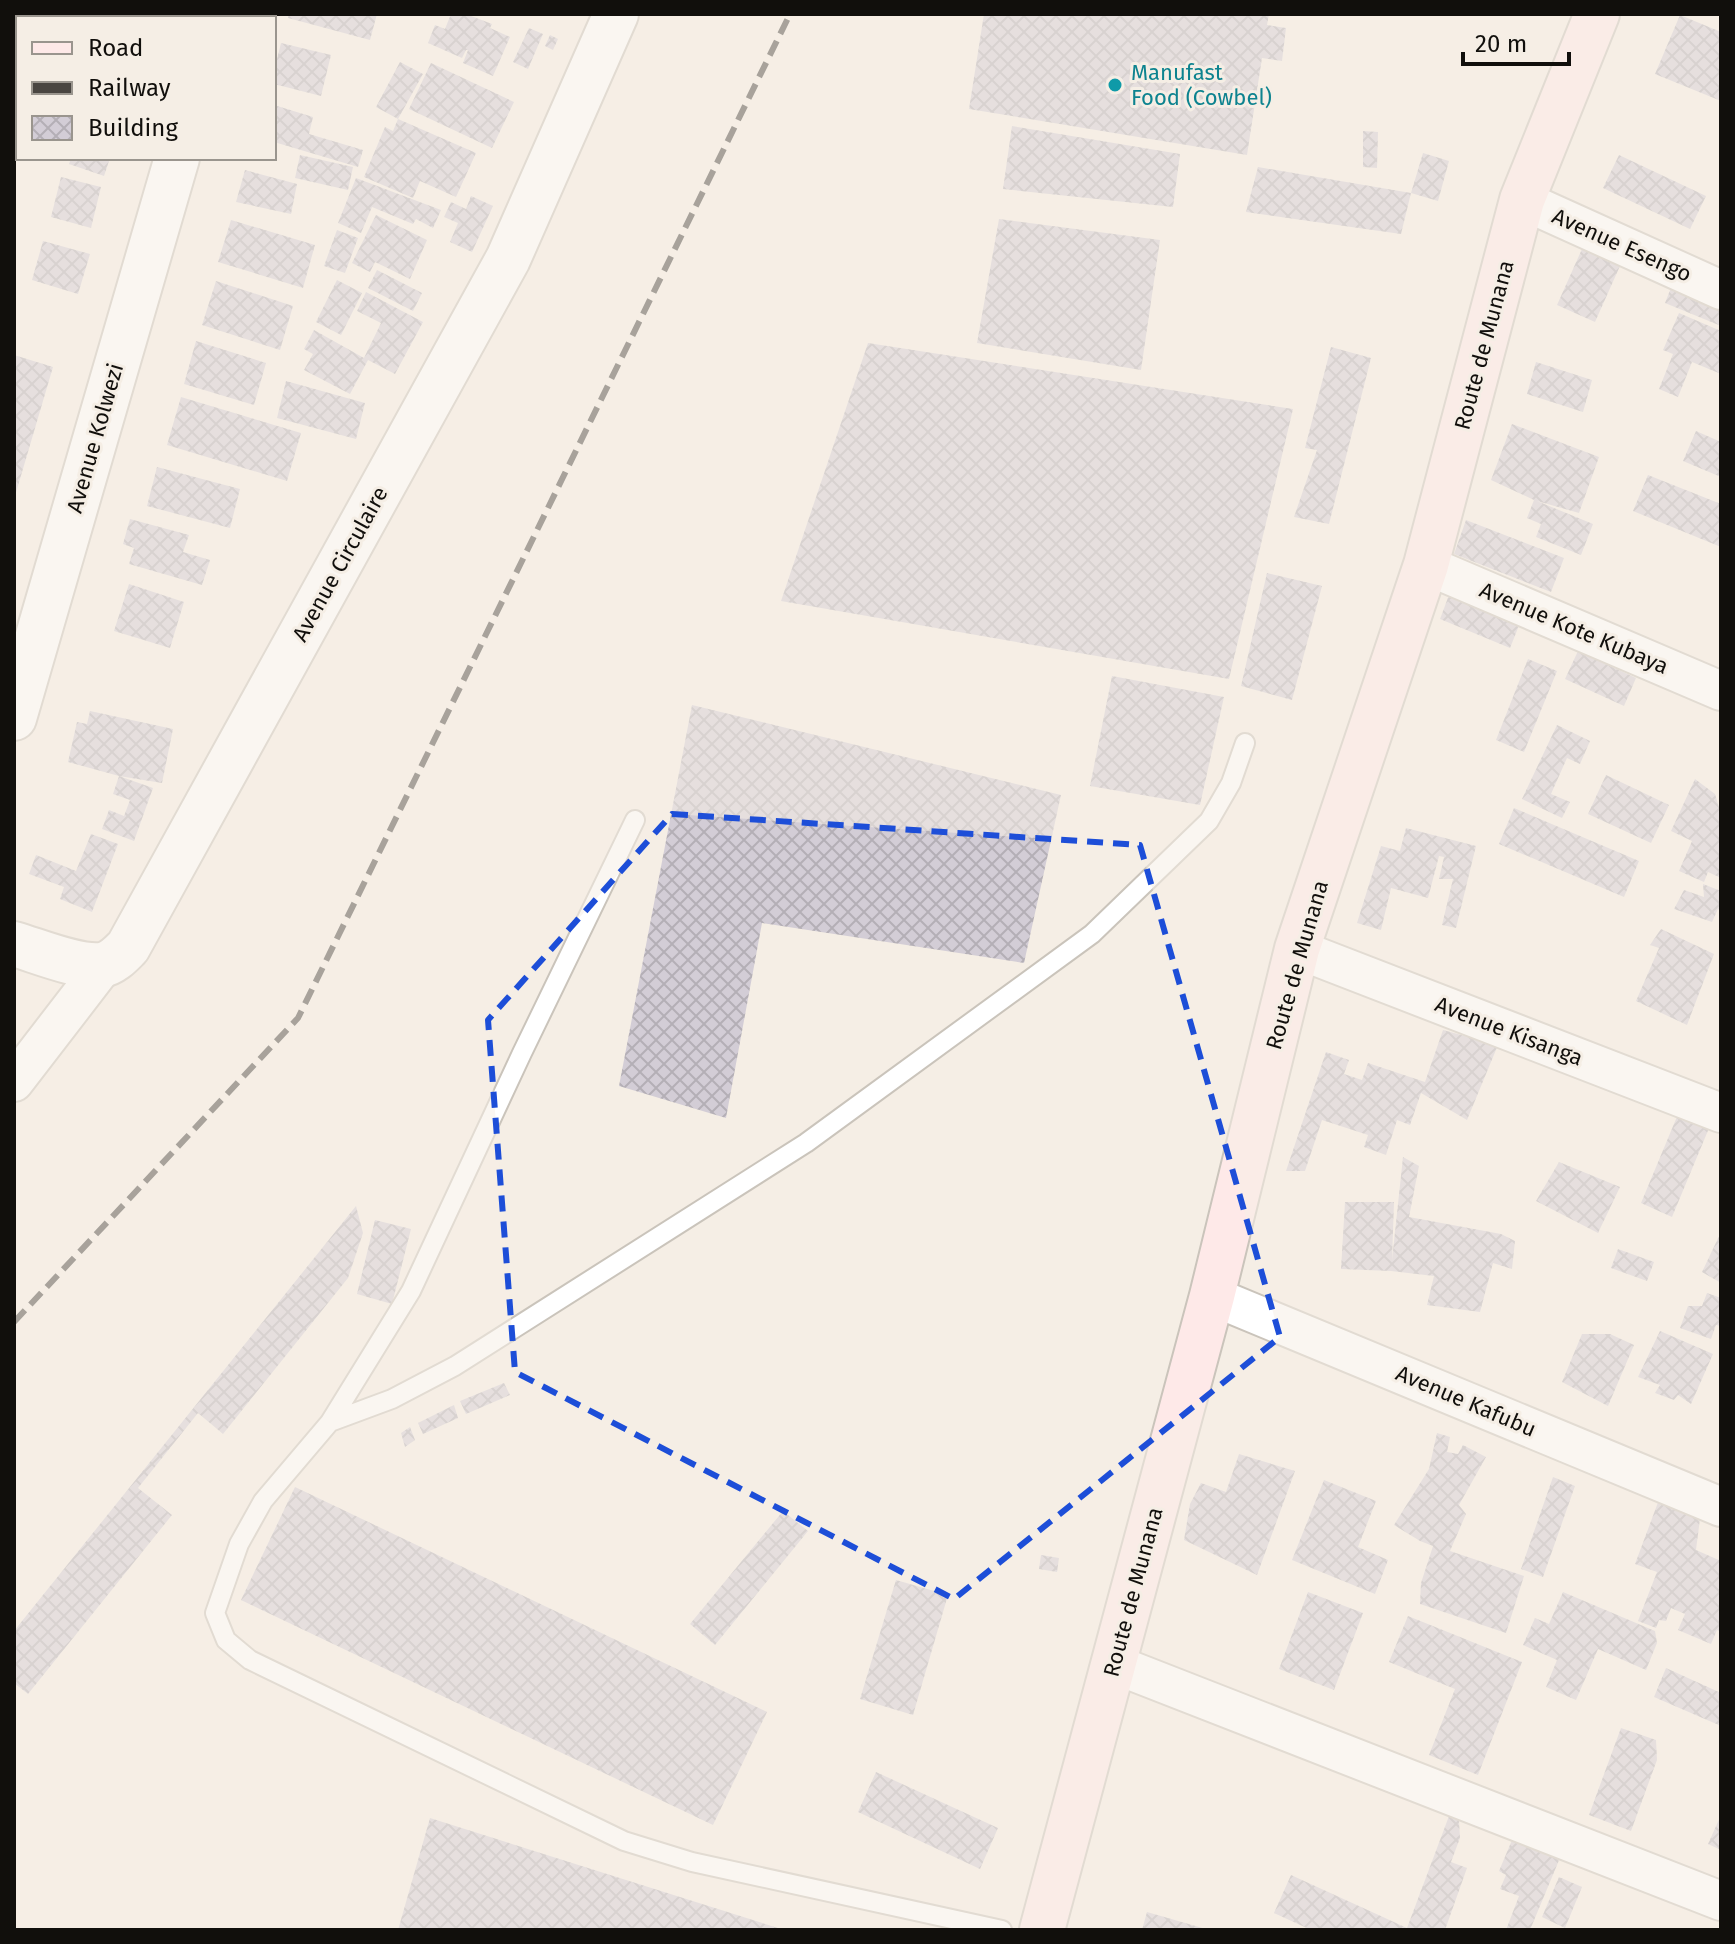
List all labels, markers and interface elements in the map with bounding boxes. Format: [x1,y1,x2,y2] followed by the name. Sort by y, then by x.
[16,16,276,160] legend
[1463,16,1569,66] scale bar
[1475,30,1527,58] text: 20 m
[88,34,143,62] text: Road
[1131,59,1272,111] place label: Manufast Food (Cowbel)
[88,74,171,102] text: Railway
[1106,76,1124,94] marker: Manufast Food (Cowbel)
[88,114,178,142] text: Building
[1548,202,1696,288] street label: Avenue Esengo
[1448,257,1520,433] street label: Route de Munana
[61,360,129,516] street label: Avenue Kolwezi
[286,482,394,646] street label: Avenue Circulaire
[1476,576,1672,680] street label: Avenue Kote Kubaya
[1260,877,1334,1053] street label: Route de Munana
[1431,990,1587,1072] street label: Avenue Kisanga
[1392,1359,1540,1443] street label: Avenue Kafubu
[1097,1504,1169,1680] street label: Route de Munana

